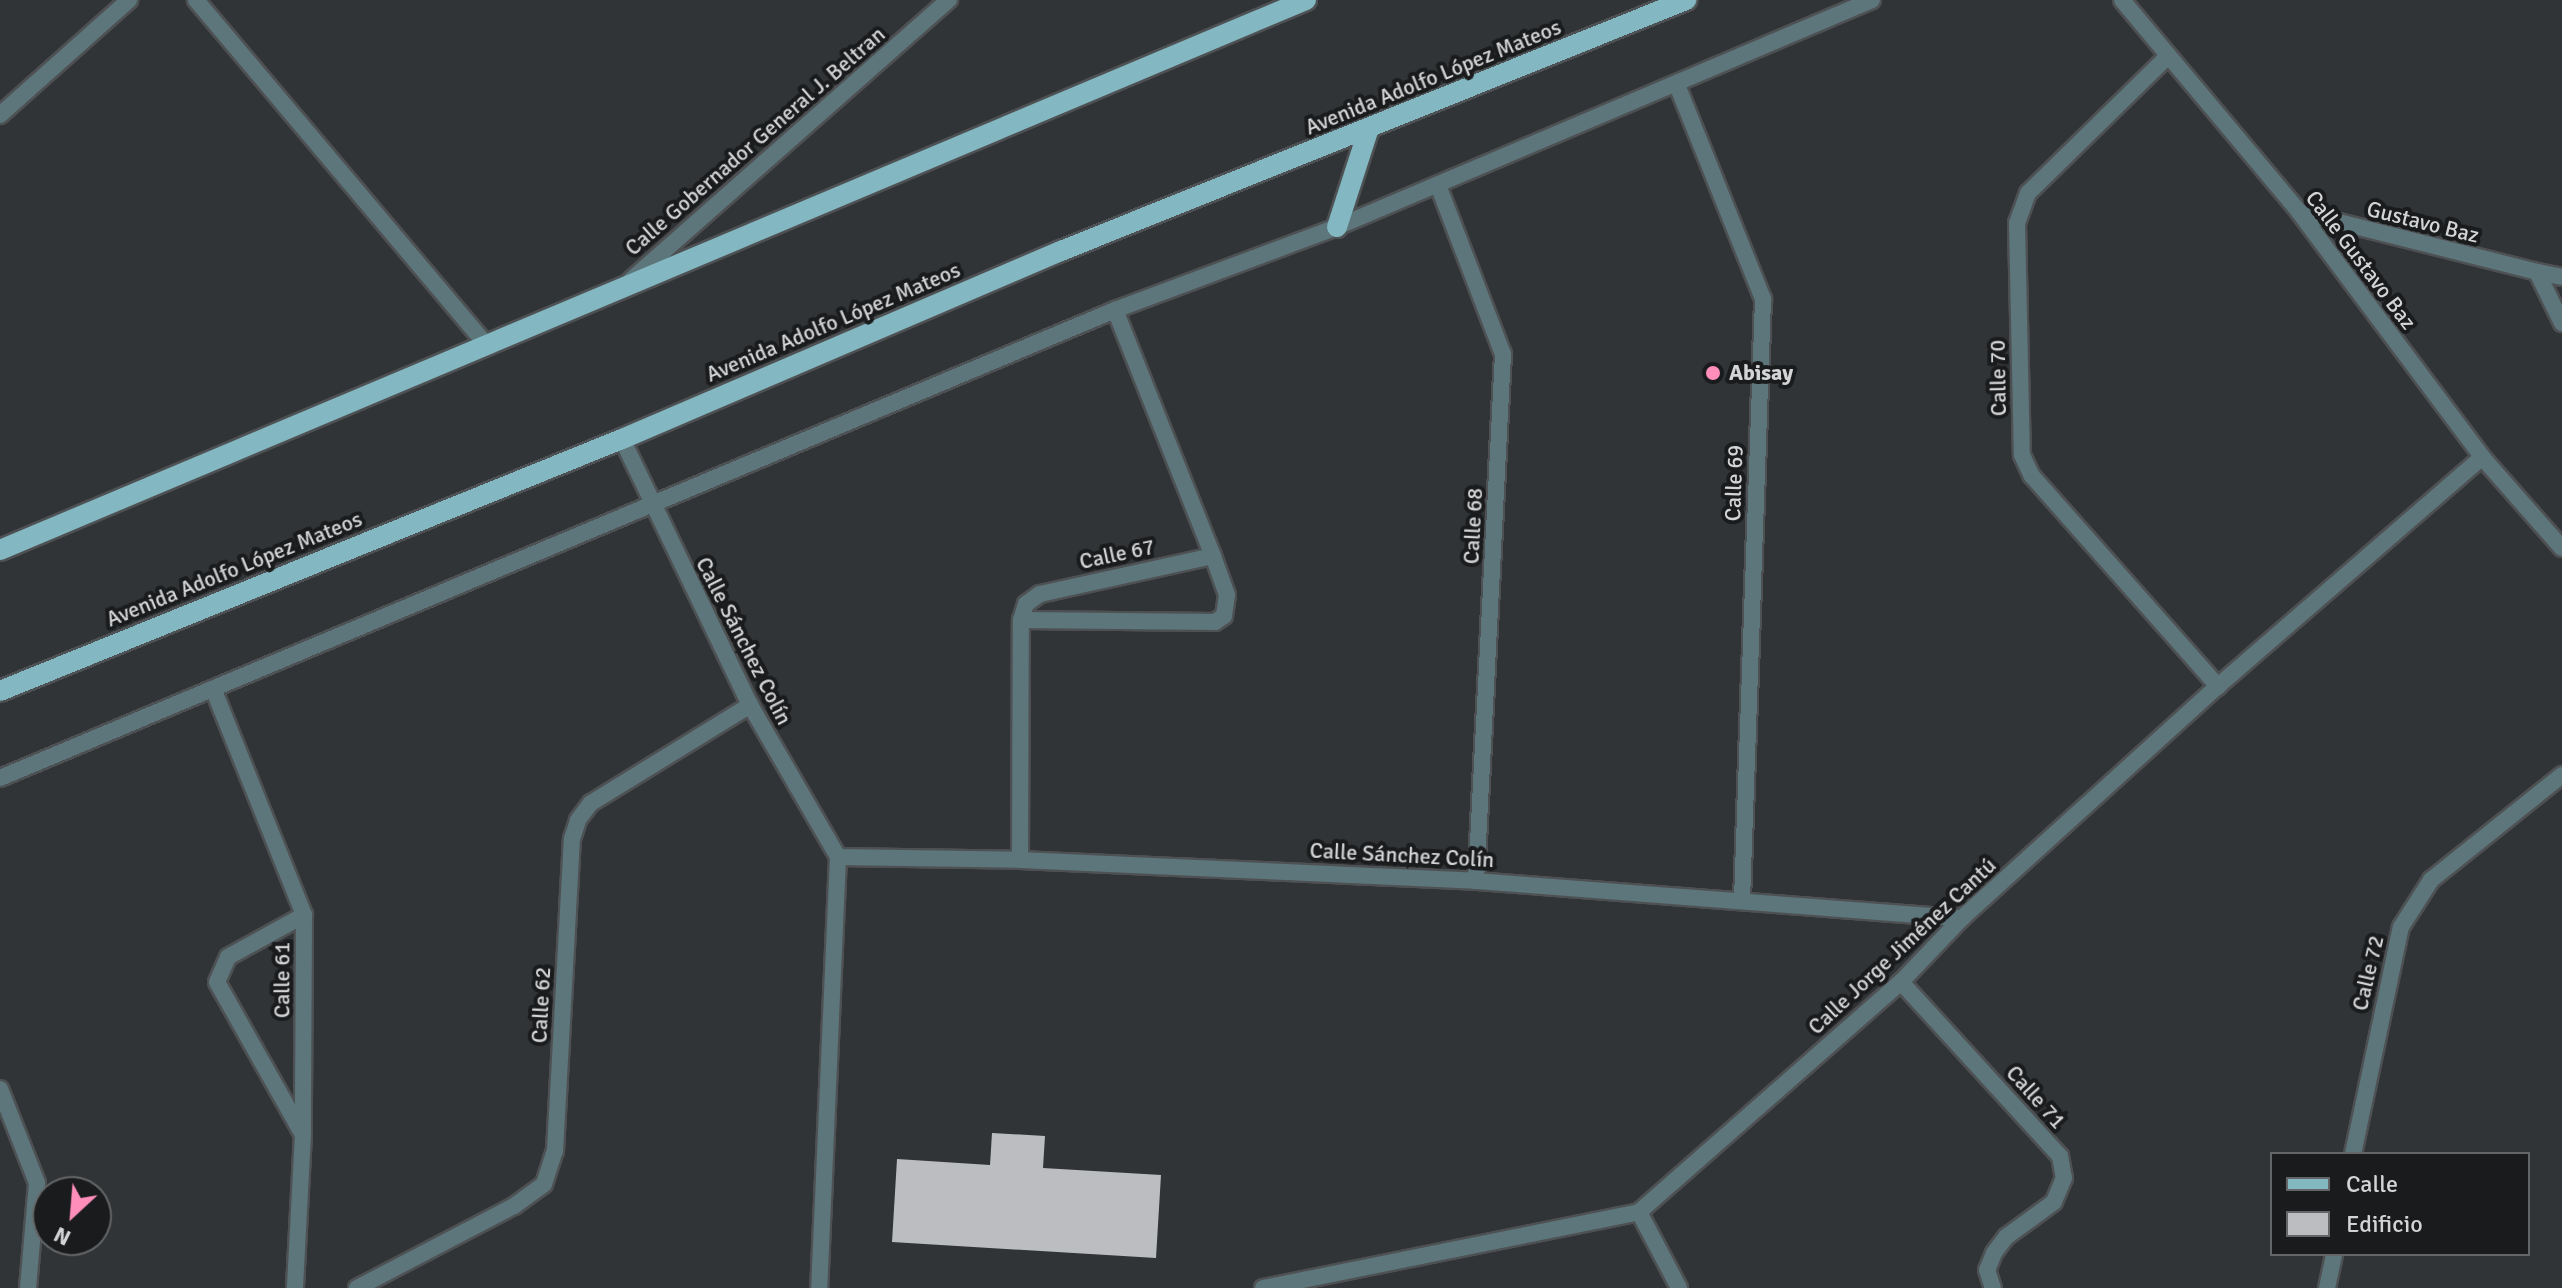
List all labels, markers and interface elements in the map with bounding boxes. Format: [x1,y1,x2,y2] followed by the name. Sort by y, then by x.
[1301,14,1565,140] street label: Avenida Adolfo López Mateos
[620,21,890,261] street label: Calle Gobernador General J. Beltran
[2300,185,2422,335] street label: Calle Gustavo Baz
[2364,195,2482,249] street label: Gustavo Baz
[702,256,964,388] street label: Avenida Adolfo López Mateos
[1984,340,2012,416] street label: Calle 70
[1729,360,1793,386] place label: Abisay
[1704,364,1722,382] marker: Abisay
[1719,444,1749,522] street label: Calle 69
[1458,487,1488,565] street label: Calle 68
[102,506,366,632] street label: Avenida Adolfo López Mateos
[1077,533,1157,575] street label: Calle 67
[690,553,798,729] street label: Calle Sánchez Colín
[1309,837,1495,873] street label: Calle Sánchez Colín
[1803,852,2001,1040] street label: Calle Jorge Jiménez Cantú
[2347,933,2389,1013] street label: Calle 72
[269,942,295,1018] street label: Calle 61
[526,966,556,1044] street label: Calle 62
[2001,1060,2071,1134] street label: Calle 71
[2270,1152,2530,1256] legend
[2346,1169,2398,1199] text: Calle
[32,1176,112,1256] north arrow
[2346,1209,2423,1239] text: Edificio
[49,1221,75,1252] text: N

